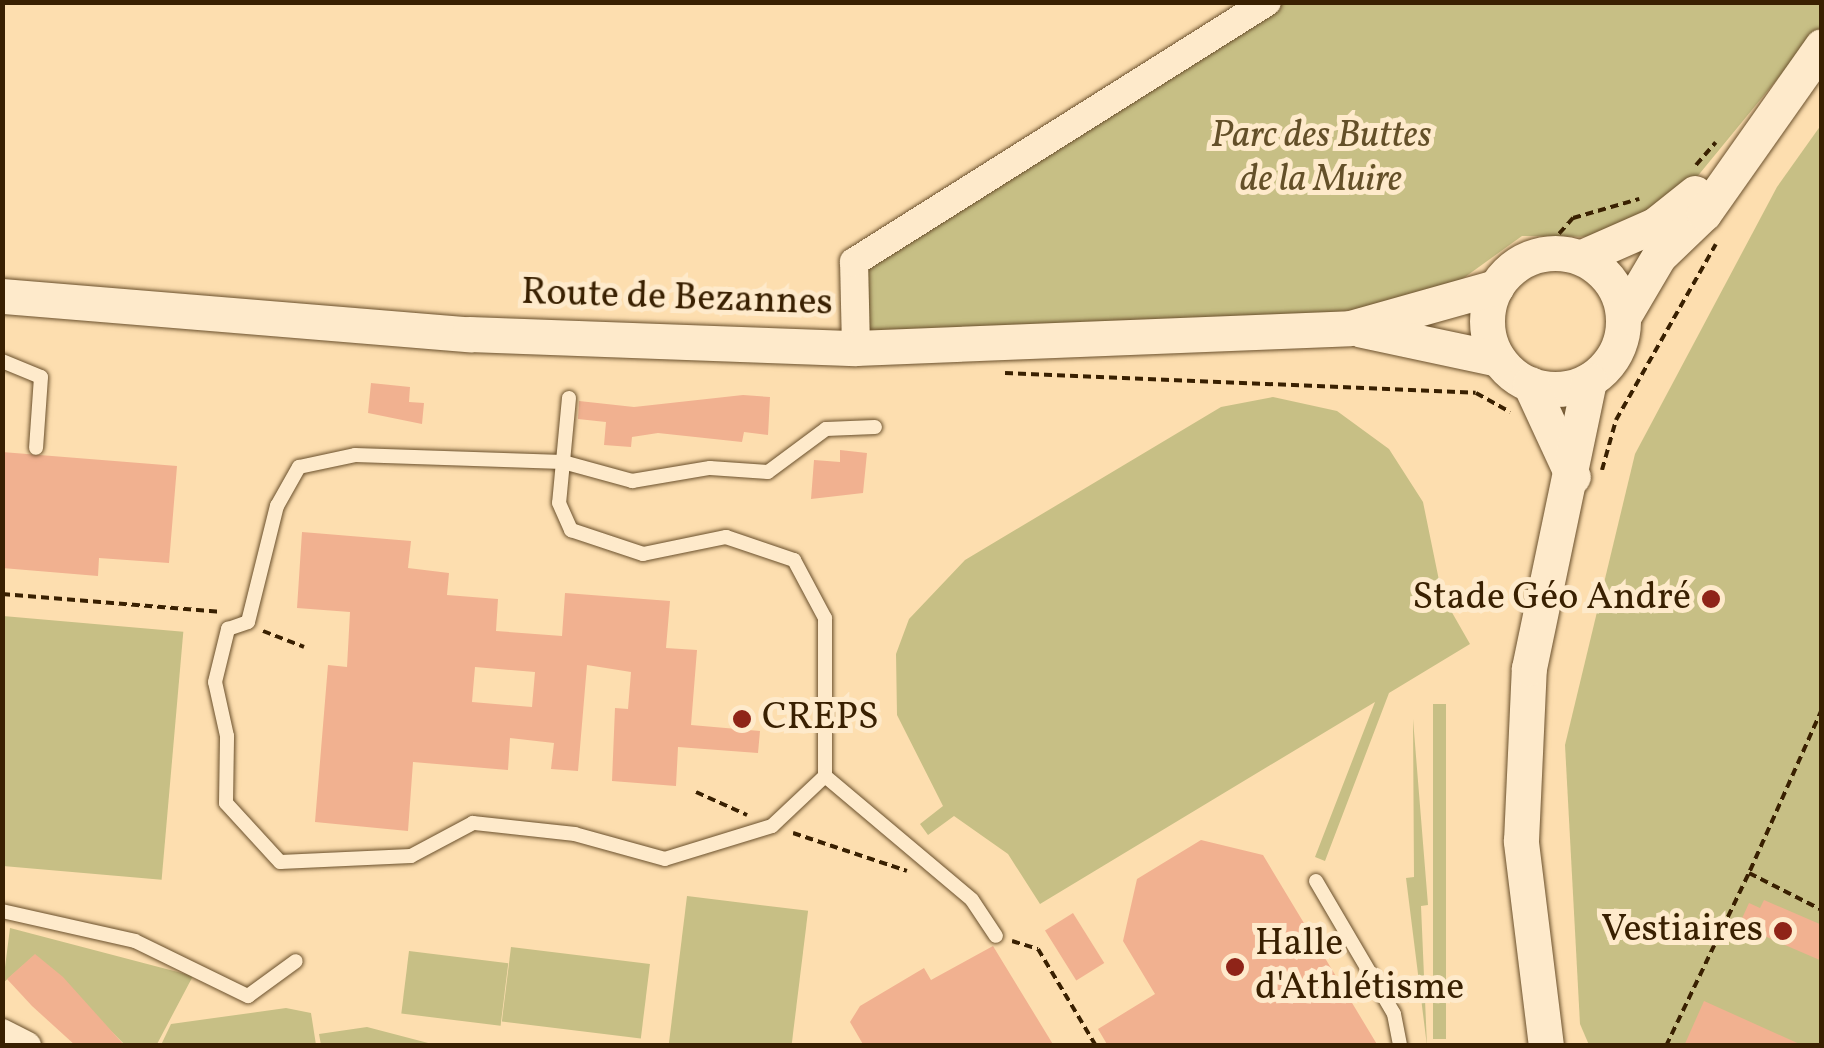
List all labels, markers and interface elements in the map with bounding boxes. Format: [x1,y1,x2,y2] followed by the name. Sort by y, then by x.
[1211,114,1431,203] park label: Parc des Buttes de la Muire
[520,271,834,327] street label: Route de Bezannes
[1412,576,1691,622] place label: Stade Géo André
[1700,588,1722,610] marker: Stade Géo André
[762,696,879,742] place label: CREPS
[731,708,753,730] marker: CREPS
[1601,908,1763,954] place label: Vestiaires
[1772,920,1794,942] marker: Vestiaires
[1255,922,1464,1012] place label: Halle d'Athlétisme
[1224,956,1246,978] marker: Halle d'Athlétisme

